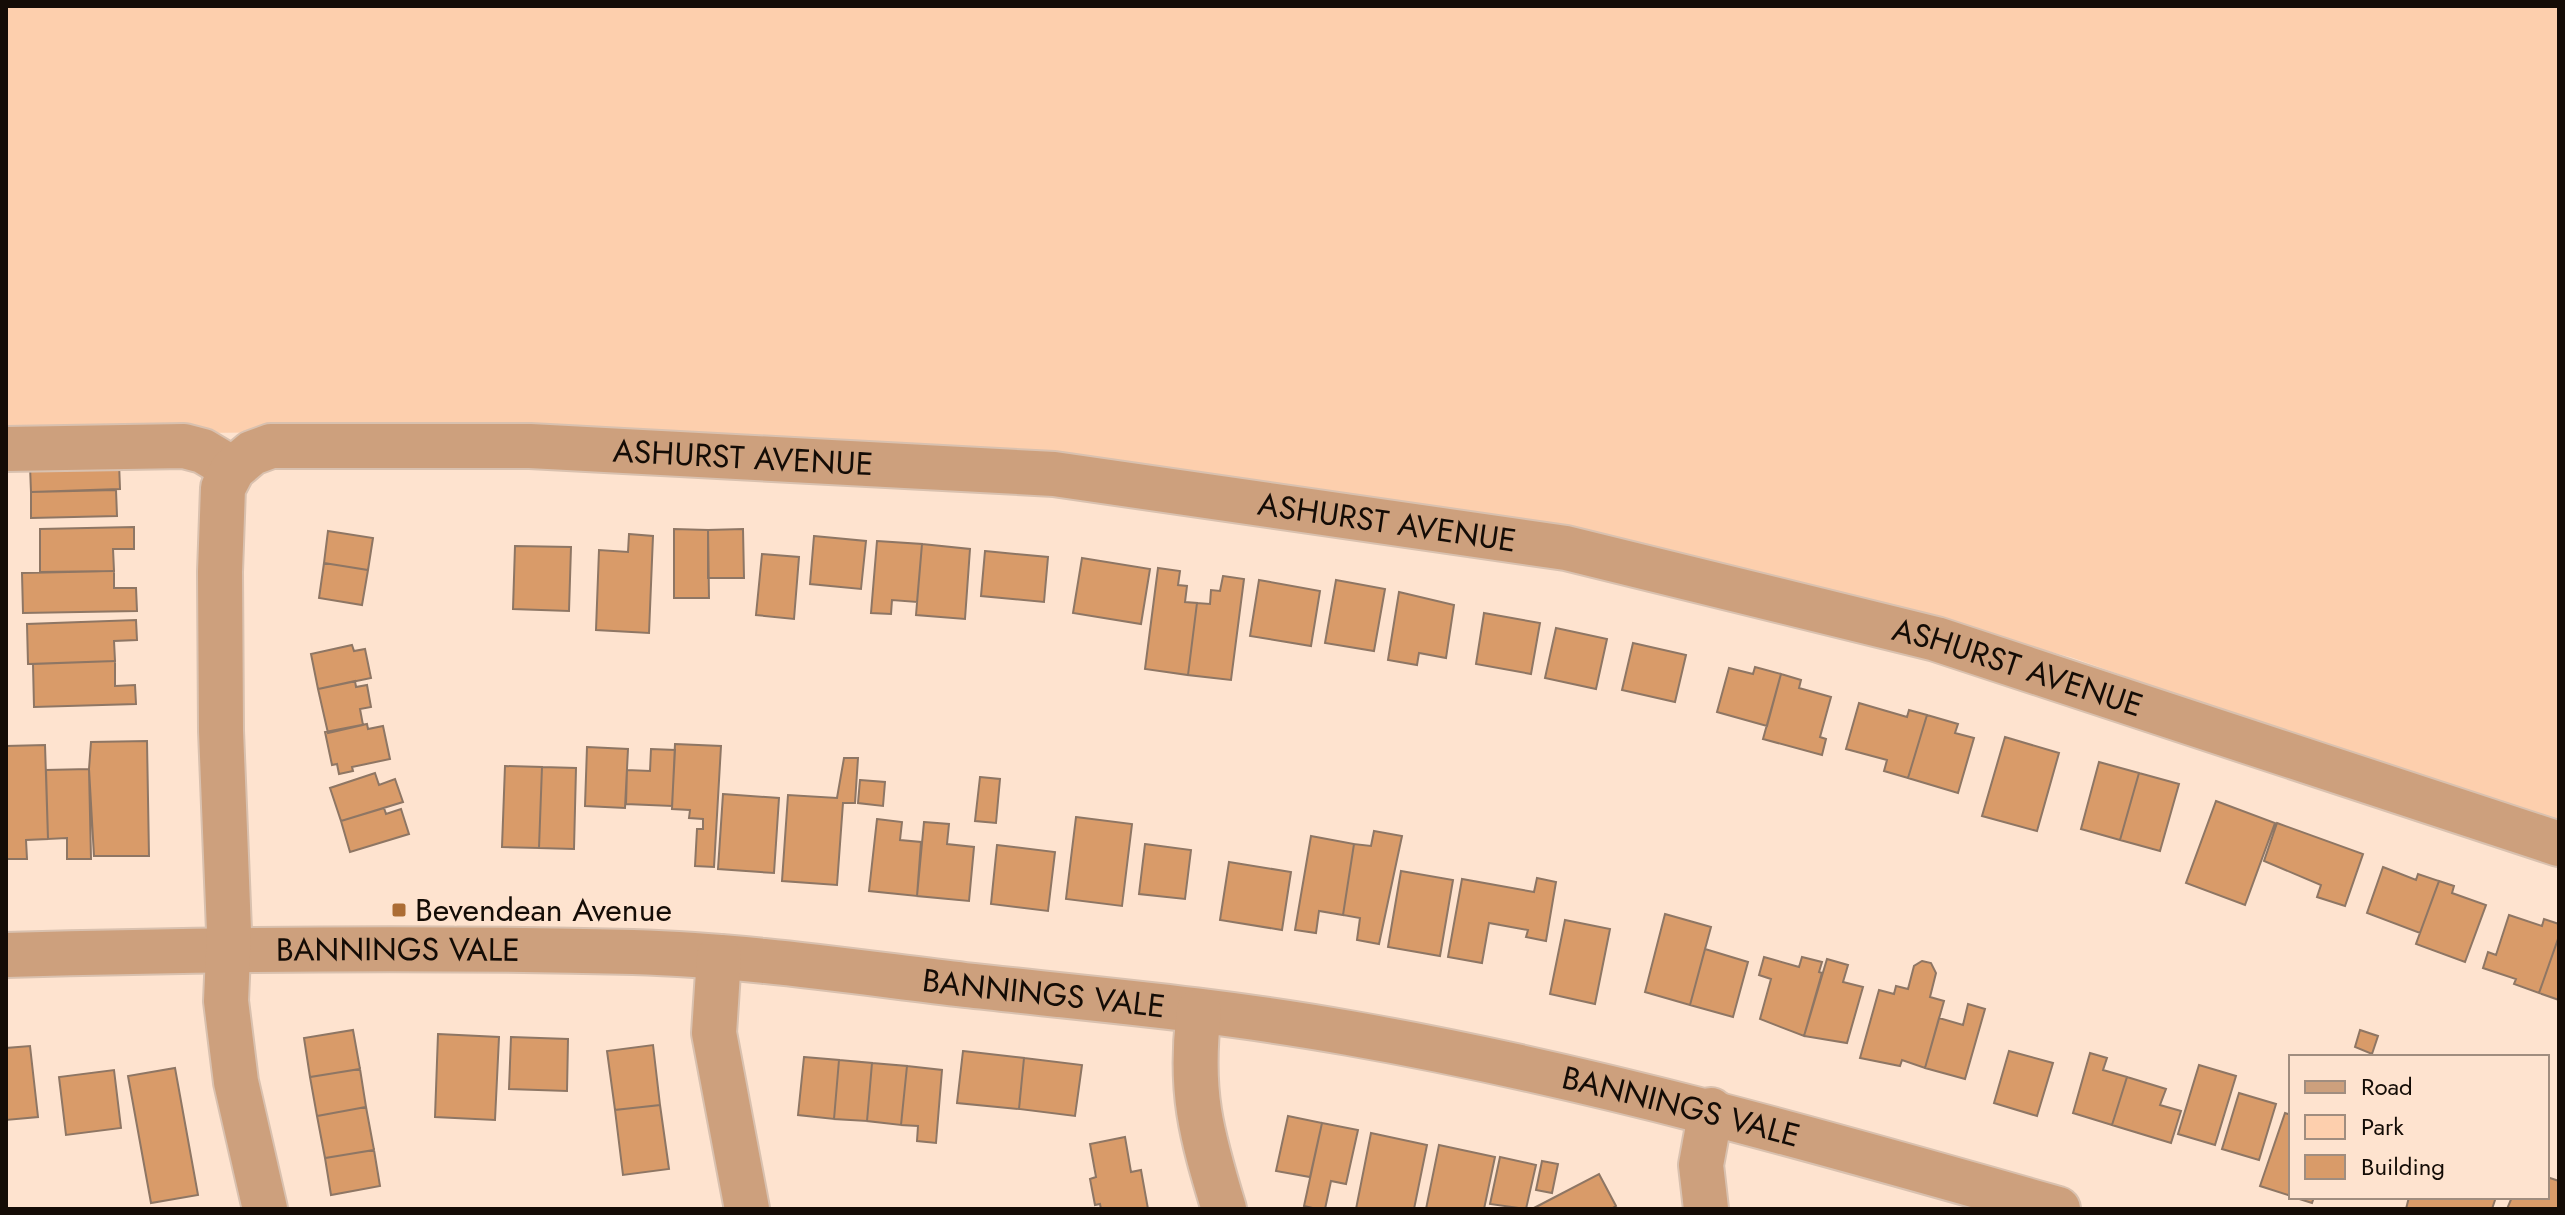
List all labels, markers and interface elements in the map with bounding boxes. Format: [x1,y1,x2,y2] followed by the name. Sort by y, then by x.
[612,427,874,487] street label: ASHURST AVENUE
[1255,481,1519,564] street label: ASHURST AVENUE
[1888,606,2149,729] street label: ASHURST AVENUE
[415,887,672,933] place label: Bevendean Avenue
[390,901,408,919] marker: Bevendean Avenue
[276,926,520,973] street label: BANNINGS VALE
[920,957,1168,1029] street label: BANNINGS VALE
[1558,1054,1805,1159] street label: BANNINGS VALE
[2289,1055,2549,1199] legend
[2361,1069,2413,1104] text: Road
[2361,1109,2404,1144] text: Park
[2361,1149,2445,1184] text: Building

